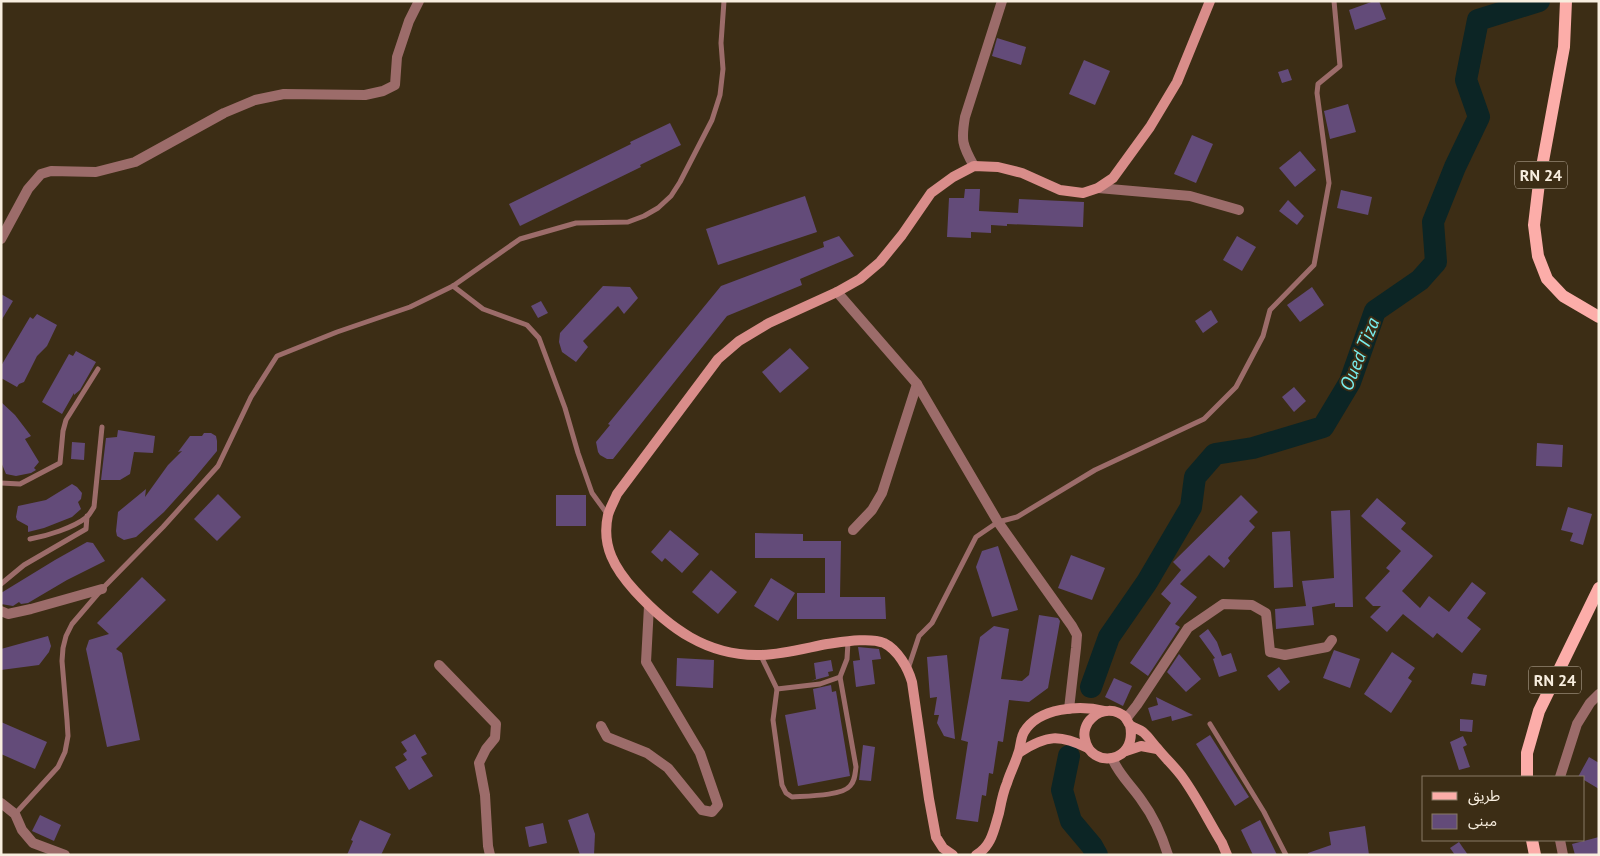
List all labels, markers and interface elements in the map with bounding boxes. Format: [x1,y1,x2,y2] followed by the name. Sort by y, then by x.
[1515,162,1567,188] road number: RN 24
[1334,313,1385,394] water label: Oued Tiza
[1529,666,1581,694] road number: RN 24
[1422,776,1585,841] legend
[1468,786,1500,806] text: طريق
[1468,811,1497,830] text: مبنى

